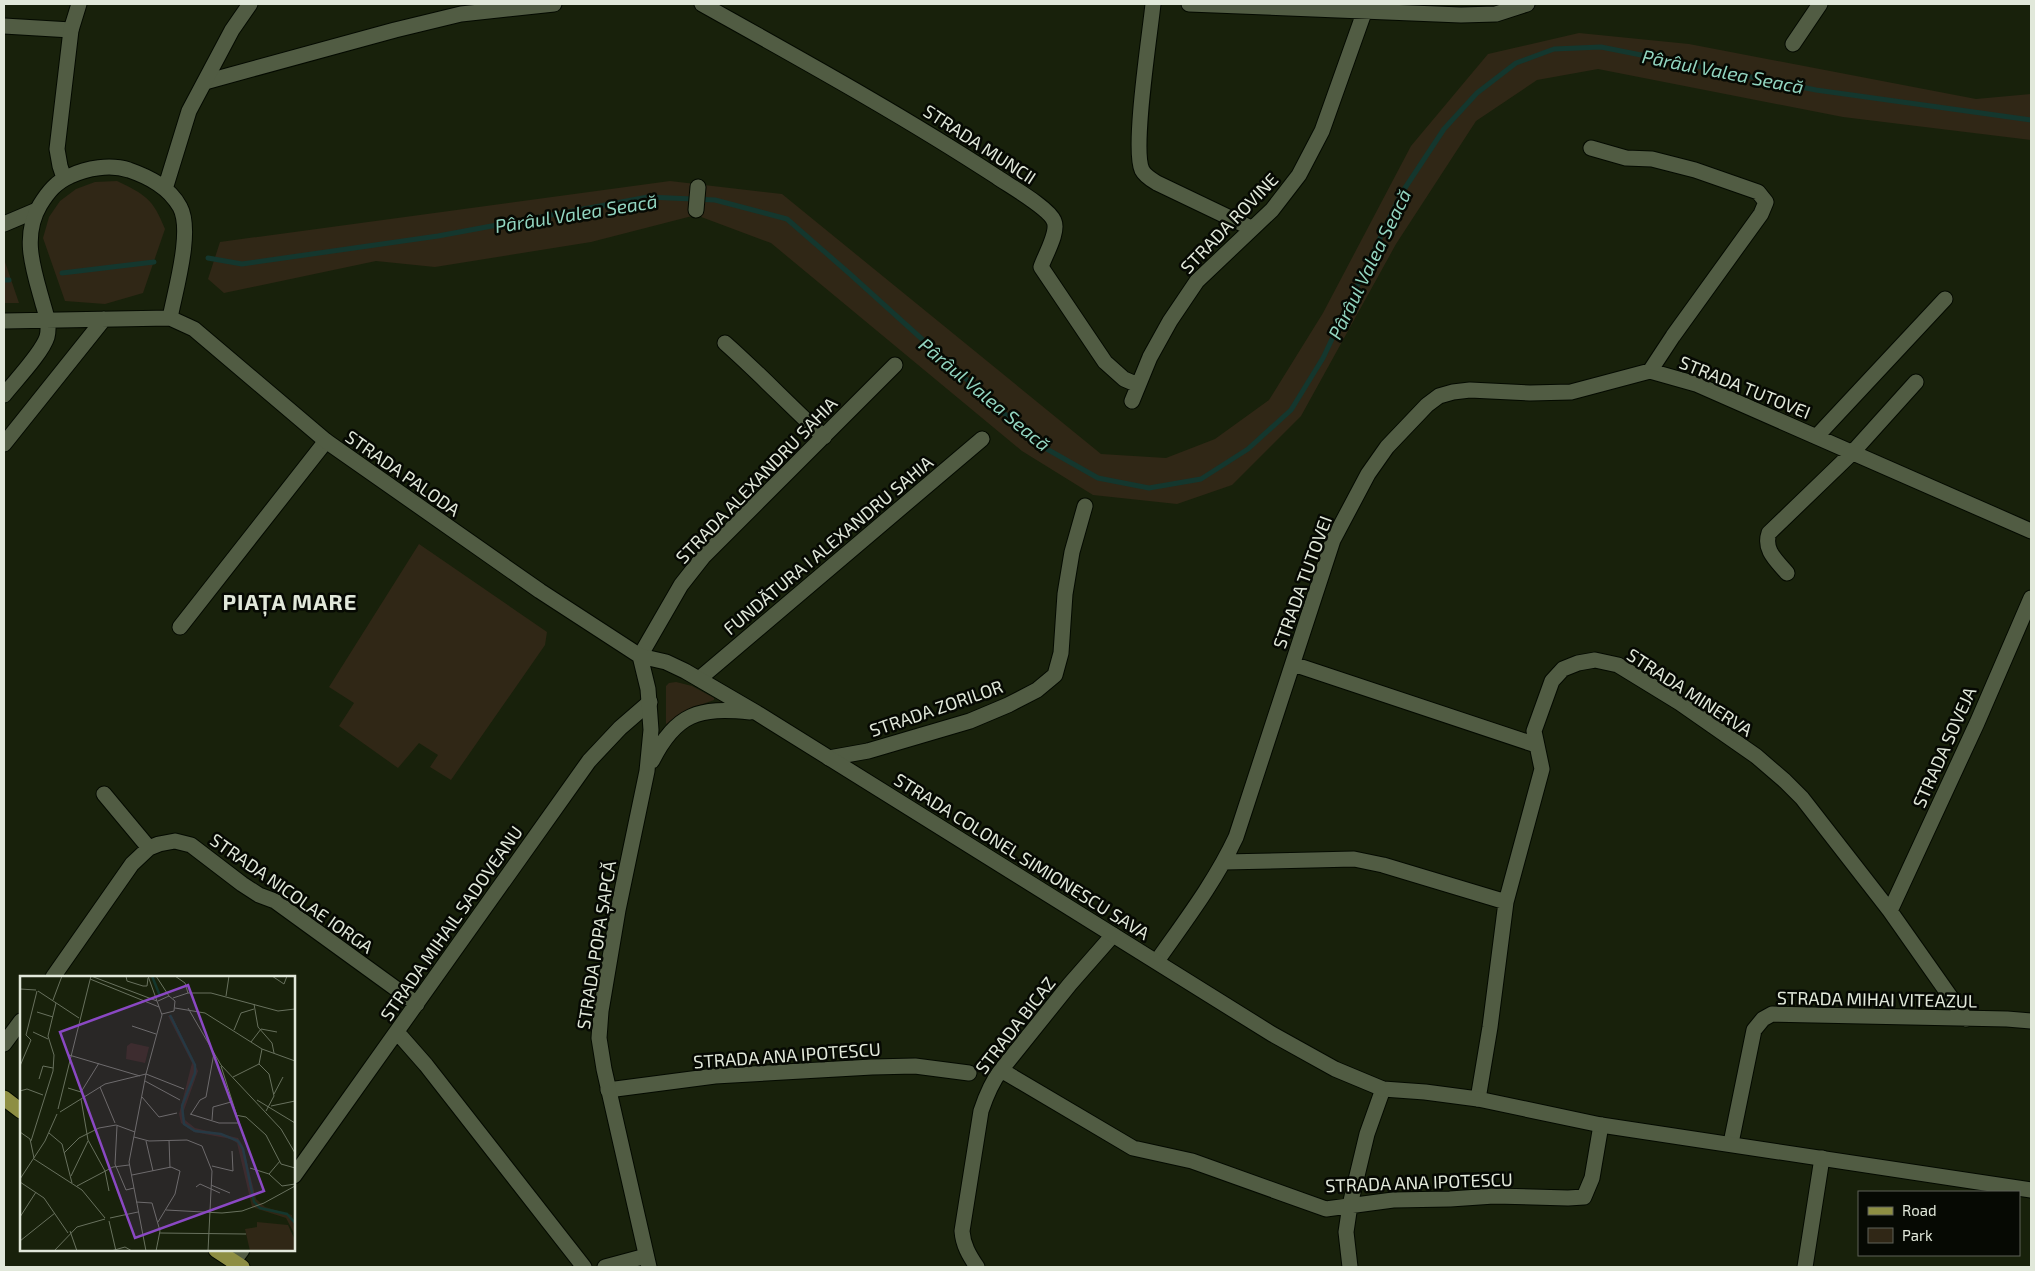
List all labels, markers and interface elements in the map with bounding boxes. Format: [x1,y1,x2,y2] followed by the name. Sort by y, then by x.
[1640,44,1806,98] water label: Pârâul Valea Seacă
[920,99,1040,189] street label: STRADA MUNCII
[1176,168,1282,278] street label: STRADA ROVINE
[1323,185,1415,343] water label: Pârâul Valea Seacă
[493,189,659,237] water label: Pârâul Valea Seacă
[915,332,1055,456] water label: Pârâul Valea Seacă
[1676,351,1814,423] street label: STRADA TUTOVEI
[671,392,842,568] street label: STRADA ALEXANDRU SAHIA
[341,425,465,521] street label: STRADA PALODA
[719,450,938,639] street label: FUNDĂTURA I ALEXANDRU SAHIA
[1268,513,1336,651] street label: STRADA TUTOVEI
[222,588,358,617] district label: PIAȚA MARE
[1623,643,1758,741] street label: STRADA MINERVA
[866,675,1006,741] street label: STRADA ZORILOR
[1908,682,1981,811] street label: STRADA SOVEJA
[890,768,1154,944] street label: STRADA COLONEL SIMIONESCU SAVA
[375,821,527,1025] street label: STRADA MIHAIL SADOVEANU
[206,828,378,958] street label: STRADA NICOLAE IORGA
[572,858,621,1031] street label: STRADA POPA ȘAPCĂ
[970,972,1060,1078] street label: STRADA BICAZ
[20,976,295,1251] inset map
[1777,986,1977,1012] street label: STRADA MIHAI VITEAZUL
[693,1037,881,1073] street label: STRADA ANA IPOTESCU
[1325,1168,1513,1196] street label: STRADA ANA IPOTESCU
[1858,1191,2020,1256] legend
[1902,1201,1937,1219] text: Road
[1902,1226,1933,1244] text: Park

